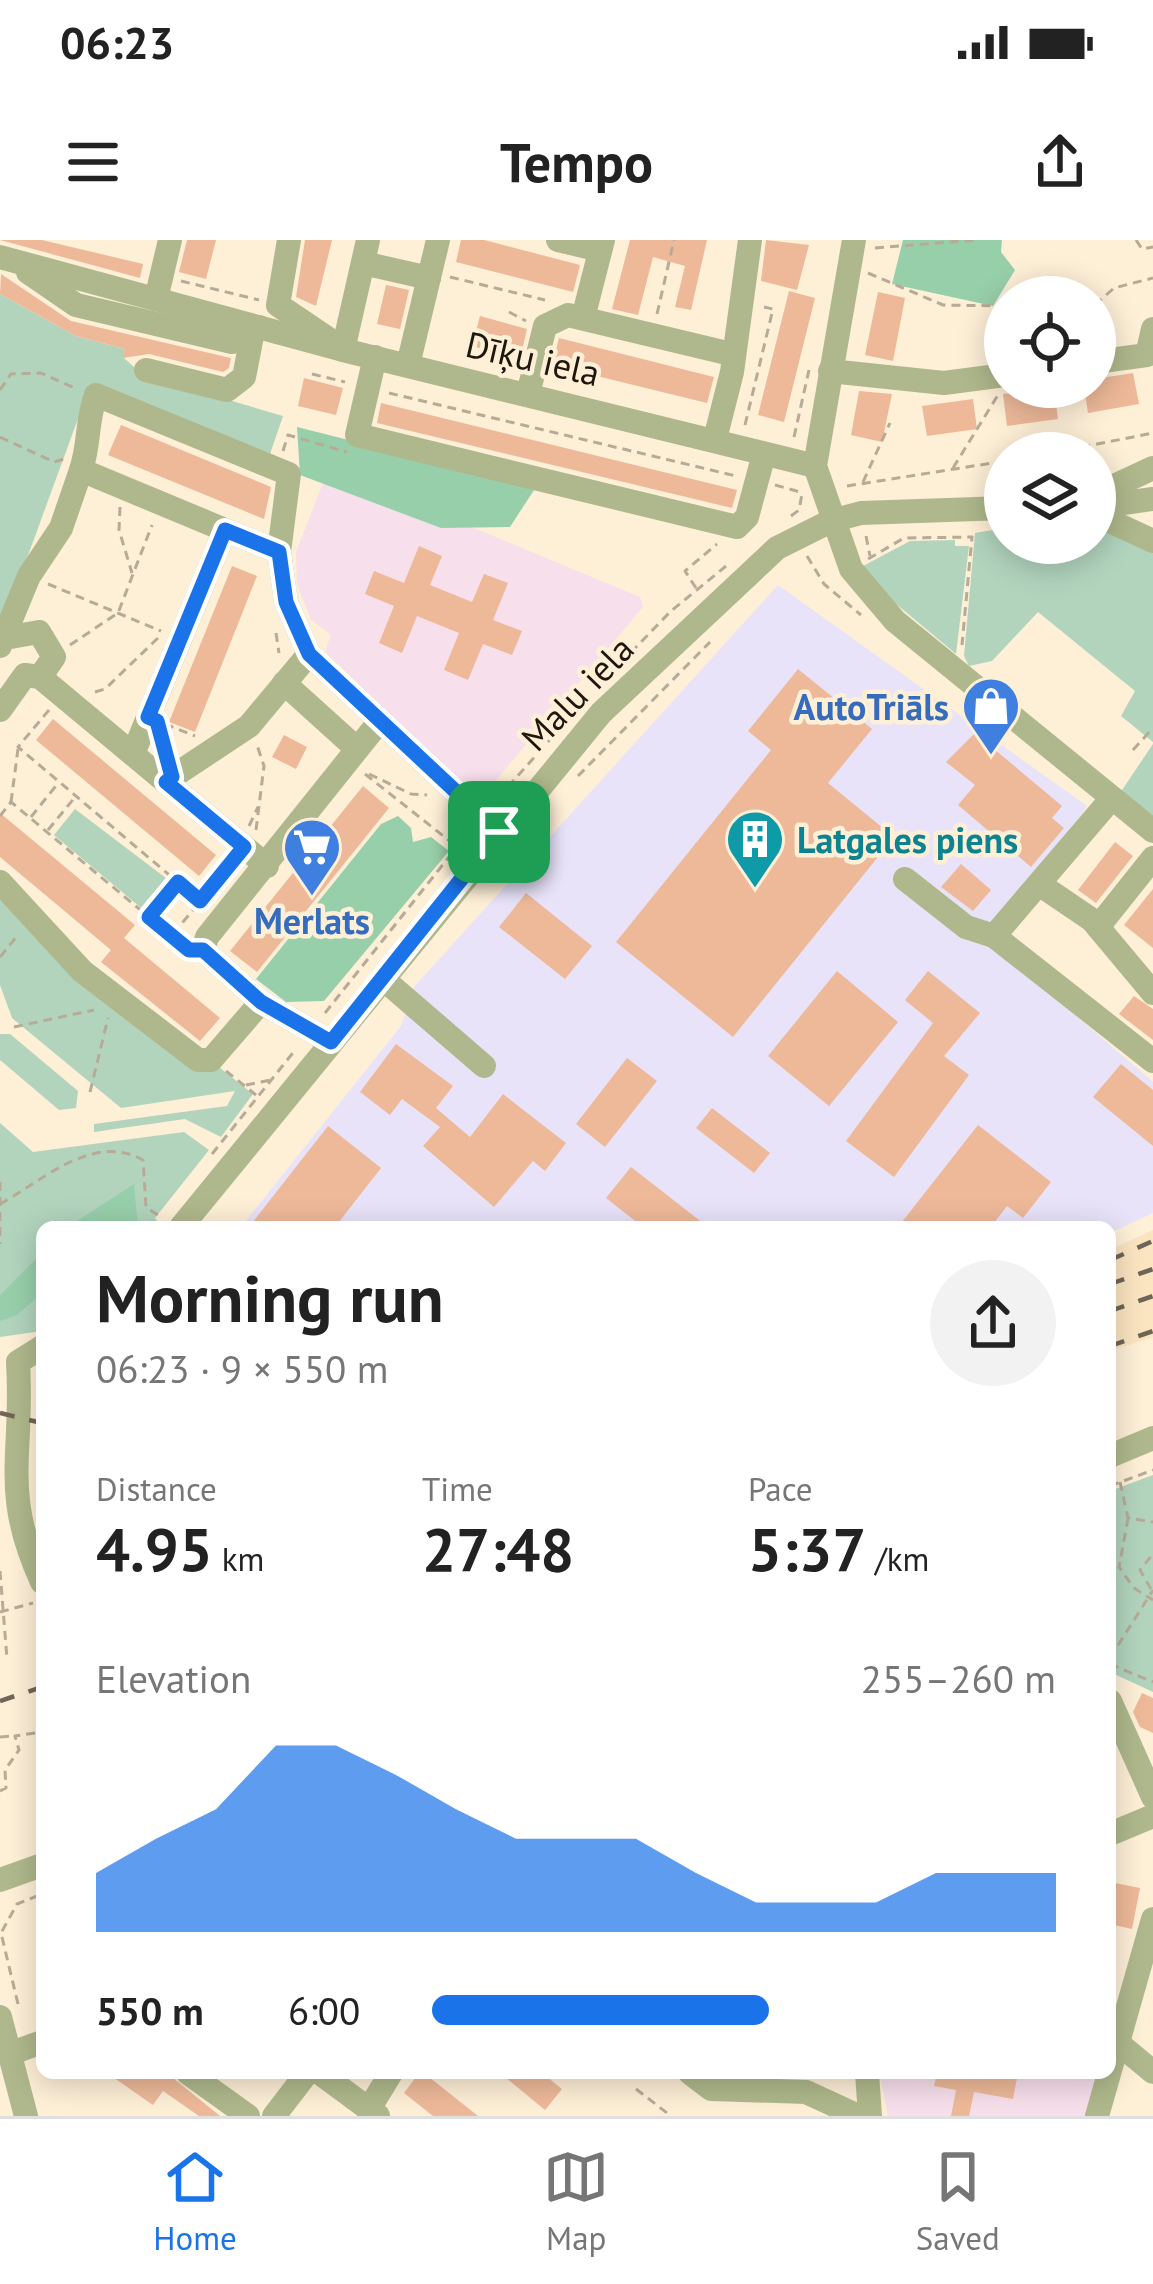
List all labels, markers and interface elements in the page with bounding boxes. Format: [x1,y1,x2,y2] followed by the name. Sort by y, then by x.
[60,13,174,71] text: 06:23
[500,127,653,197] text: Tempo
[60,129,126,195] icon: menu
[1027,129,1093,195] icon: share
[984,276,1116,564] map controls
[984,276,1116,408] button: locate
[462,320,604,396] street label: Dīķu iela
[984,432,1116,564] button: layers
[511,626,643,760] street label: Malu iela
[960,675,1022,757] shop icon: AutoTriāls
[794,683,949,730] place label: AutoTriāls
[448,781,550,883] pin
[466,799,532,865] icon: arrive
[724,808,786,890] building icon: Latgales piens
[281,816,343,898] supermarket icon: Merlats
[797,816,1018,863] place label: Latgales piens
[254,897,370,944] place label: Merlats
[96,1255,444,1340] text: Morning run
[930,1260,1056,1386] button: share
[96,1343,388,1394] text: 06:23 · 9 × 550 m
[96,1467,217,1510] text: Distance
[422,1467,493,1510] text: Time
[748,1467,813,1510] text: Pace
[96,1510,213,1588] text: 4.95
[422,1510,574,1588] text: 27:48
[748,1510,866,1588] text: 5:37
[213,1537,264,1580] text: km
[866,1537,929,1580] text: /km
[96,1653,251,1704] text: Elevation
[861,1653,1056,1704] text: 255–260 m
[96,1985,204,2036] text: 550 m
[288,1985,360,2036] text: 6:00
[153,2144,237,2259] tab: Home
[543,2144,609,2259] tab: Map
[916,2144,1000,2259] tab: Saved

